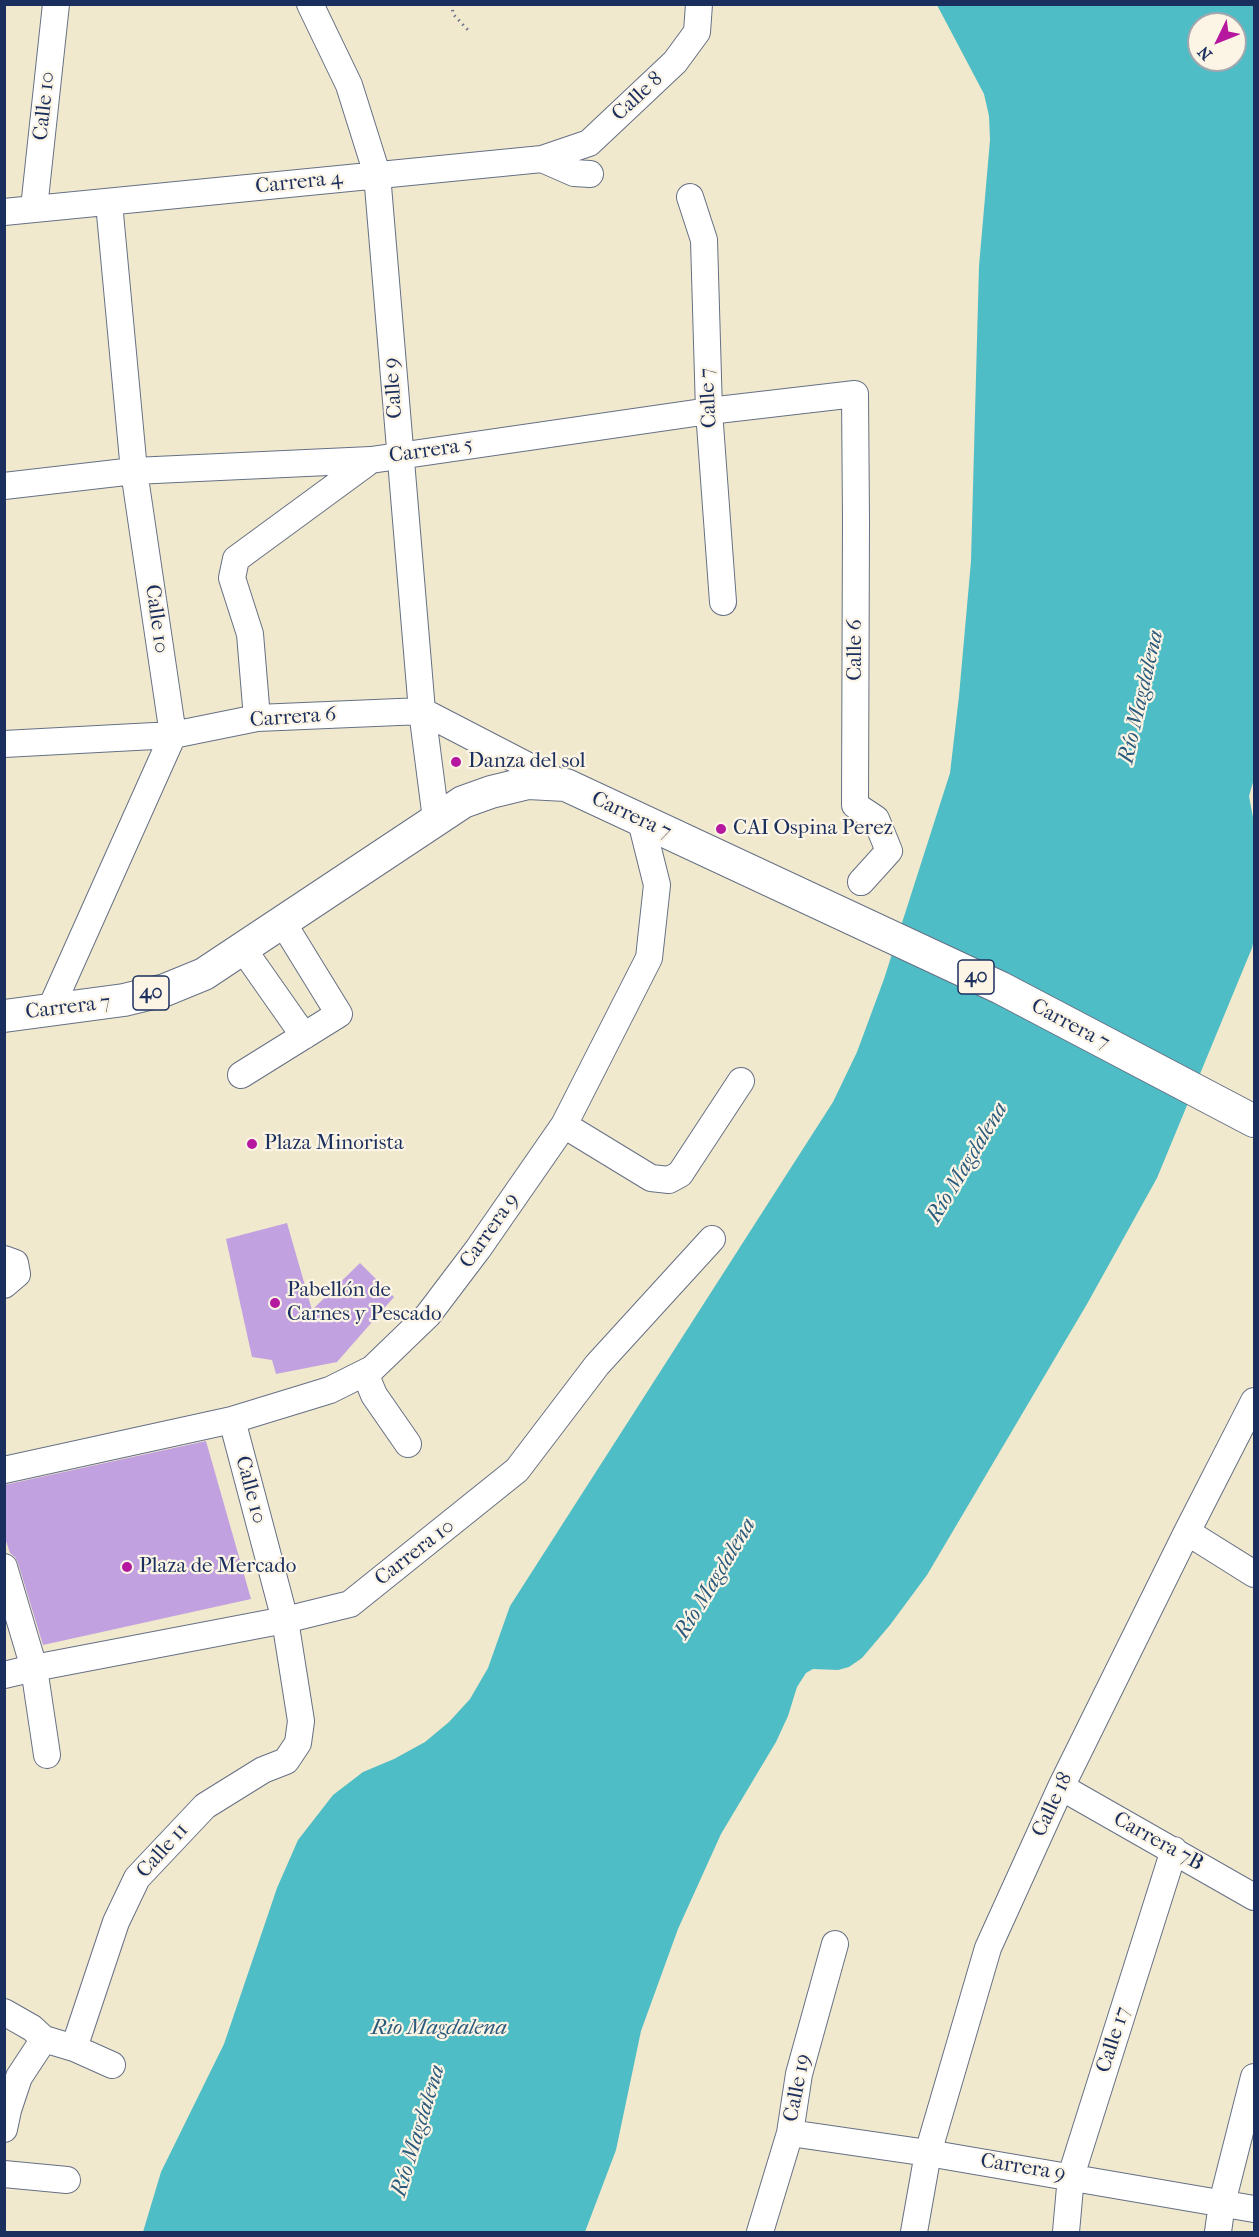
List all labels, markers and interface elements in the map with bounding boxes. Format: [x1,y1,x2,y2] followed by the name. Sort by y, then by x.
[1187,12,1247,72] north arrow
[1194,42,1216,64] text: N
[607,67,669,127] street label: Calle 8
[29,70,61,142] street label: Calle 10
[254,166,344,200] street label: Carrera 4
[379,357,409,419] street label: Calle 9
[695,367,723,429] street label: Calle 7
[388,433,474,469] street label: Carrera 5
[139,583,173,655] street label: Calle 10
[843,619,869,681] street label: Calle 6
[1114,628,1170,766] water label: Río Magdalena
[249,702,337,734] street label: Carrera 6
[468,749,586,775] place label: Danza del sol
[449,755,463,769] marker: Danza del sol
[587,787,675,845] street label: Carrera 7
[733,816,893,842] place label: CAI Ospina Perez
[714,822,728,836] marker: CAI Ospina Perez
[958,960,994,994] road number: 40
[133,976,169,1010] road number: 40
[24,990,112,1026] street label: Carrera 7
[1026,994,1114,1056] street label: Carrera 7
[922,1098,1014,1228] water label: Río Magdalena
[264,1131,404,1157] place label: Plaza Minorista
[245,1137,259,1151] marker: Plaza Minorista
[455,1188,525,1274] street label: Carrera 9
[287,1278,442,1328] place label: Pabellón de Carnes y Pescado
[268,1296,282,1310] marker: Pabellón de Carnes y Pescado
[229,1453,271,1527] street label: Calle 10
[370,1514,460,1592] street label: Carrera 10
[670,1514,762,1644] water label: Río Magdalena
[139,1554,296,1580] place label: Plaza de Mercado
[120,1560,134,1574] marker: Plaza de Mercado
[1027,1769,1079,1841] street label: Calle 18
[1109,1807,1207,1877] street label: Carrera 7B
[132,1818,194,1884] street label: Calle 11
[1092,2004,1136,2076] street label: Calle 17
[371,2016,507,2042] water label: Rio Magdalena
[779,2052,817,2124] street label: Calle 19
[386,2062,452,2200] water label: Río Magdalena
[978,2149,1068,2187] street label: Carrera 9

